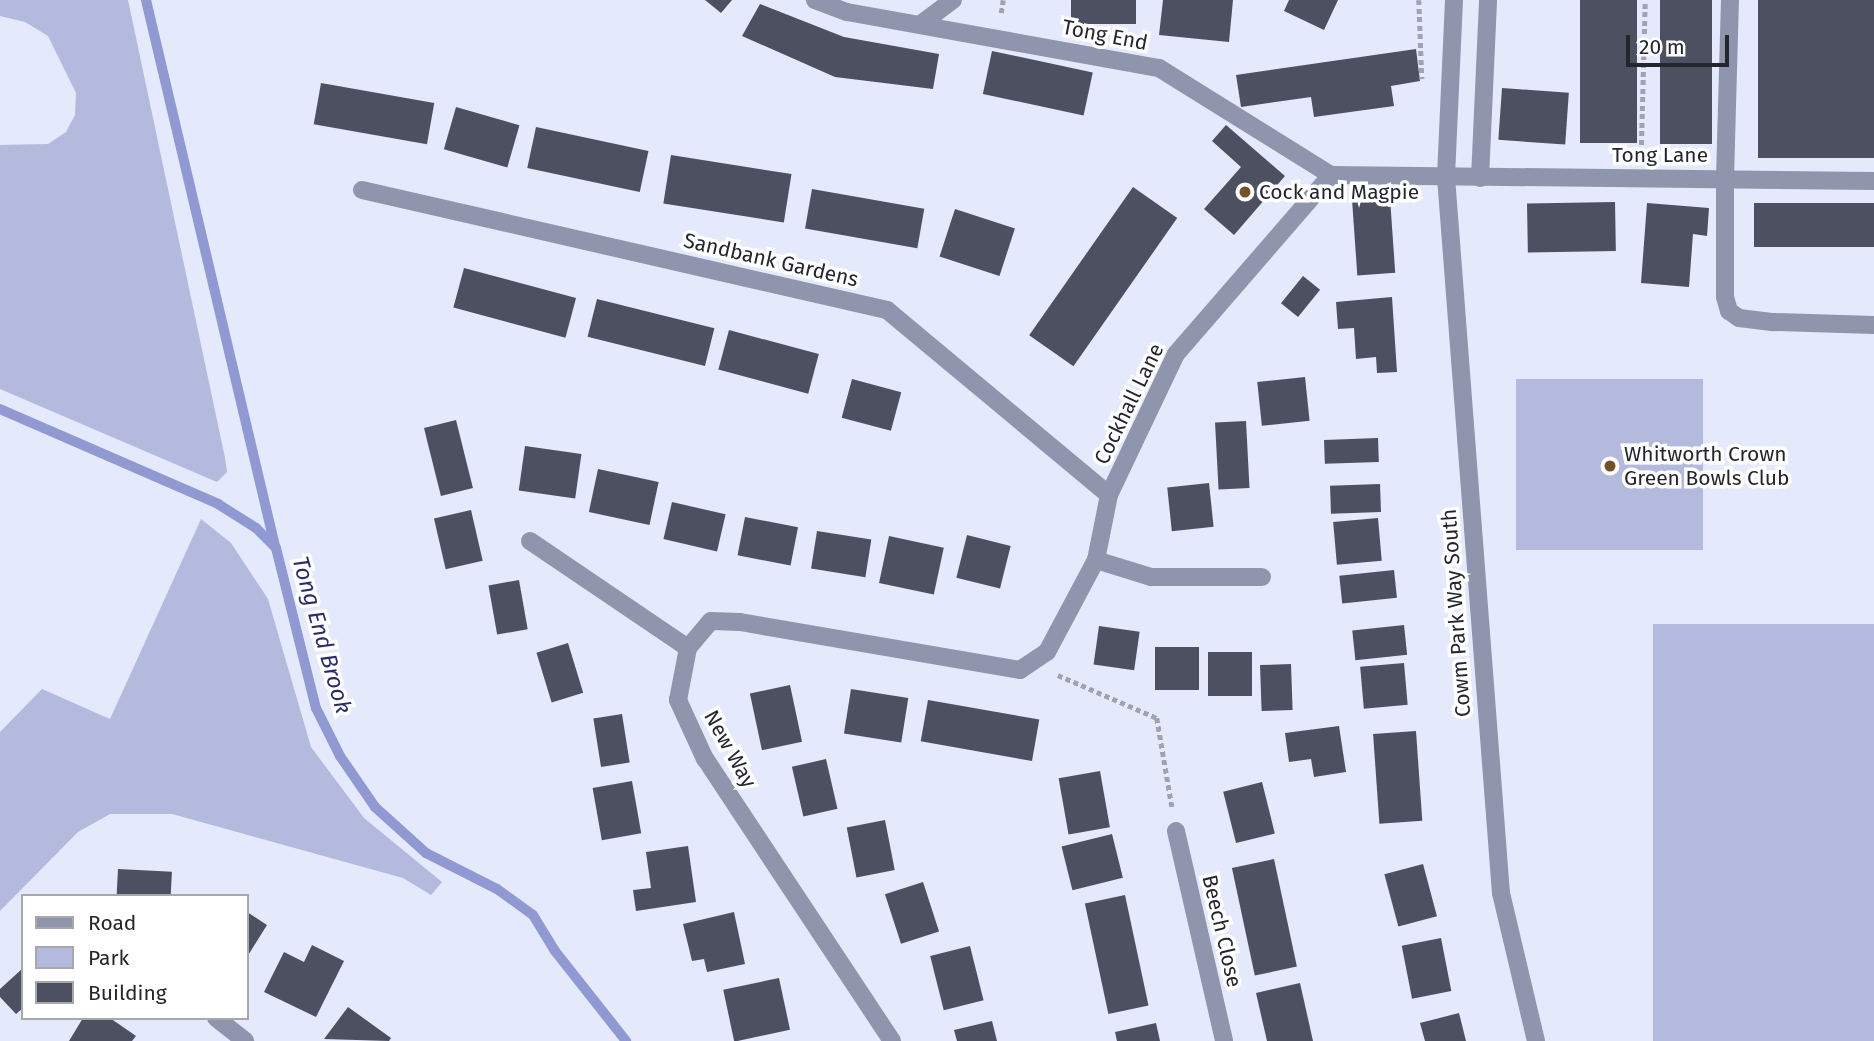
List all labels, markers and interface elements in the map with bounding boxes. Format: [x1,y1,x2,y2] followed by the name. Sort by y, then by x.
[1060,14,1150,56] street label: Tong End
[1629,21,1732,65] scale bar
[1639,34,1685,60] text: 20 m
[1612,142,1708,168] street label: Tong Lane
[1259,179,1419,205] place label: Cock and Magpie
[1237,184,1253,200] marker: Cock and Magpie
[681,228,861,292] street label: Sandbank Gardens
[1089,340,1169,468] street label: Cockhall Lane
[1624,441,1790,491] place label: Whitworth Crown Green Bowls Club
[1602,458,1618,474] marker: Whitworth Crown Green Bowls Club
[1436,508,1476,718] street label: Cowm Park Way South
[286,553,358,717] water label: Tong End Brook
[698,706,762,792] street label: New Way
[1197,872,1247,990] street label: Beech Close
[21,894,248,1020] legend
[88,910,136,936] text: Road
[88,945,129,971] text: Park
[88,980,167,1006] text: Building

